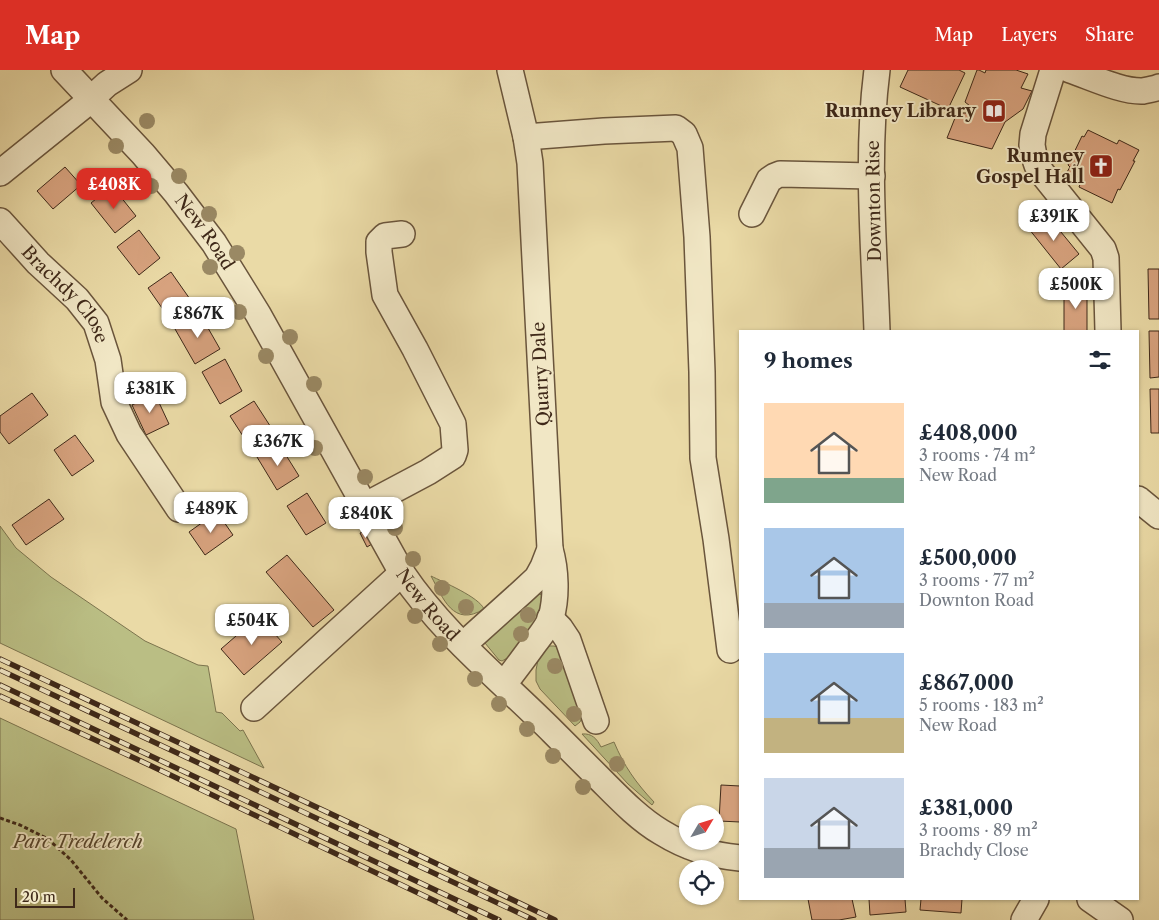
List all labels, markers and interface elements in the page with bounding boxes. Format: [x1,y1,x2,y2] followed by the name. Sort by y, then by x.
[25,21,80,50] text: Map
[935,24,973,46] text: Map
[1001,24,1057,46] text: Layers
[1085,24,1134,46] text: Share
[981,98,1007,124] library icon: Rumney Library
[825,100,977,122] place label: Rumney Library
[862,140,886,262] street label: Downton Rise
[976,145,1085,188] place label: Rumney Gospel Hall
[1088,153,1114,179] church icon: Rumney Gospel Hall
[79,168,149,210] pin: £408K
[87,174,141,194] text: £408K
[170,190,239,274] street label: New Road
[1019,200,1089,242] pin: £391K
[1029,206,1079,226] text: £391K
[17,241,113,346] street label: Brachdy Close
[1041,268,1111,310] pin: £500K
[1050,274,1102,294] text: £500K
[163,296,233,339] pin: £867K
[172,303,224,323] text: £867K
[527,321,555,427] street label: Quarry Dale
[1086,346,1114,374] icon: filters
[764,348,853,373] text: 9 homes
[115,372,185,414] pin: £381K
[125,378,175,398] text: £381K
[919,420,1018,445] text: £408,000
[804,423,864,483] icon: home
[243,424,313,467] pin: £367K
[253,431,303,451] text: £367K
[919,445,1035,465] text: 3 rooms · 74 m²
[919,465,997,485] text: New Road
[176,492,246,534] pin: £489K
[331,496,401,539] pin: £840K
[185,498,237,518] text: £489K
[339,503,393,523] text: £840K
[919,545,1017,570] text: £500,000
[804,548,864,608] icon: home
[391,564,464,646] street label: New Road
[919,570,1035,590] text: 3 rooms · 77 m²
[919,590,1034,610] text: Downton Road
[217,604,287,646] pin: £504K
[226,610,278,630] text: £504K
[919,670,1014,695] text: £867,000
[804,673,864,733] icon: home
[919,695,1044,715] text: 5 rooms · 183 m²
[919,715,997,735] text: New Road
[919,795,1013,820] text: £381,000
[804,798,864,858] icon: home
[679,805,724,850] north arrow
[679,805,724,905] map controls
[919,820,1038,840] text: 3 rooms · 89 m²
[11,831,143,853] park label: Parc Tredelerch
[919,840,1029,860] text: Brachdy Close
[679,860,724,905] button: locate
[15,885,75,908] scale bar
[22,888,56,906] text: 20 m

